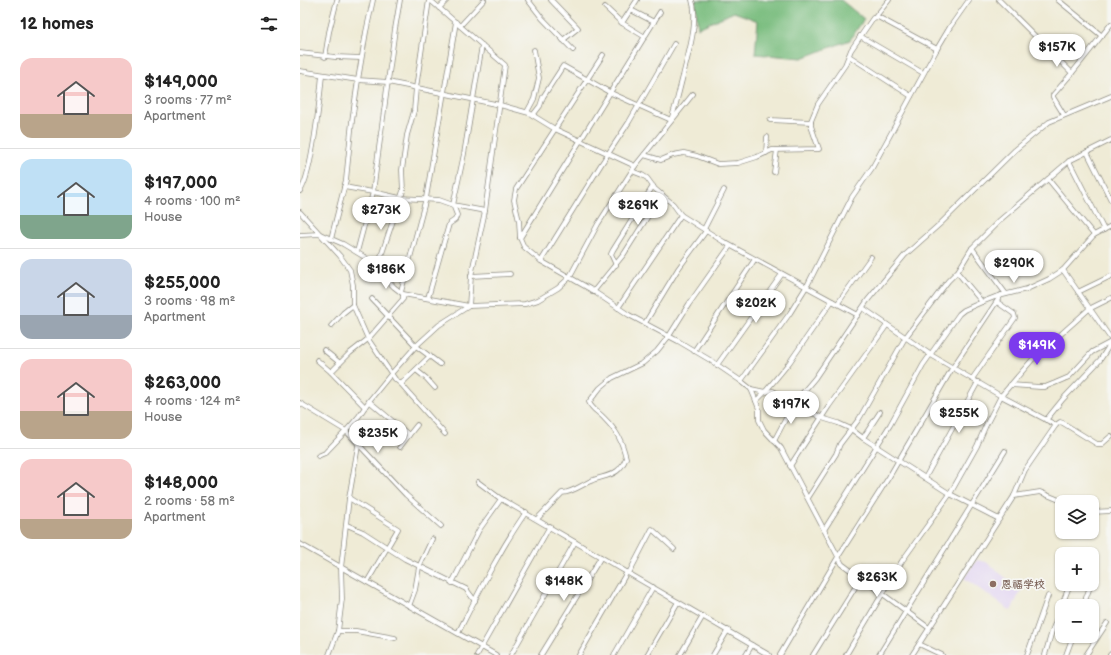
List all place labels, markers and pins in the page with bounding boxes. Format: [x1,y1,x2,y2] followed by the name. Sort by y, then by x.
[1029,34,1085,68] pin: $157K
[610,192,666,226] pin: $269K
[353,197,409,231] pin: $273K
[986,250,1042,284] pin: $290K
[358,256,414,290] pin: $186K
[728,290,784,324] pin: $202K
[1009,332,1065,366] pin: $149K
[763,391,819,425] pin: $197K
[931,400,987,434] pin: $255K
[350,420,406,454] pin: $235K
[849,564,905,598] pin: $263K
[536,568,592,602] pin: $148K
[1001,578,1045,591] place label: 恩福学校
[988,579,998,589] marker: 恩福学校

